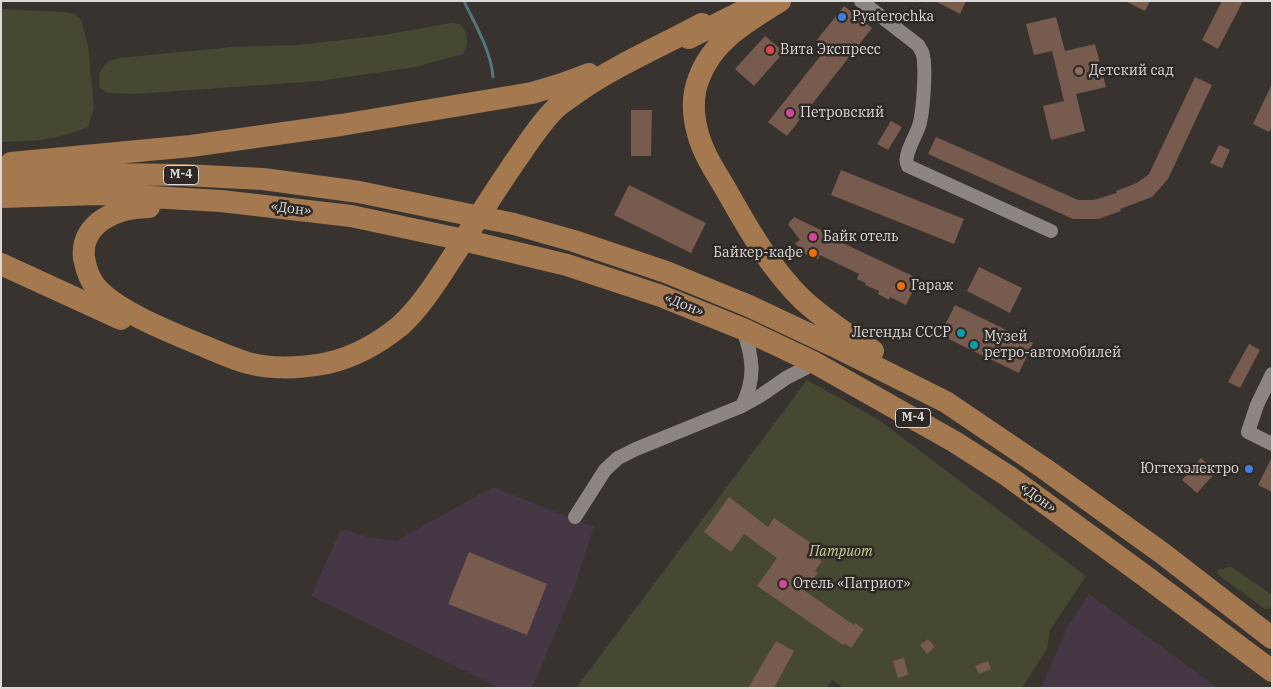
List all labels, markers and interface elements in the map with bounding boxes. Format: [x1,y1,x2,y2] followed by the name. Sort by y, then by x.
[852,9,934,25] place label: Pyaterochka
[836,11,848,23] marker: Pyaterochka
[780,42,881,58] place label: Вита Экспресс
[764,44,776,56] marker: Вита Экспресс
[1089,63,1174,79] place label: Детский сад
[1073,65,1085,77] marker: Детский сад
[800,105,884,121] place label: Петровский
[784,107,796,119] marker: Петровский
[164,166,198,184] road number: М-4
[270,198,312,220] street label: «Дон»
[823,229,899,245] place label: Байк отель
[807,231,819,243] marker: Байк отель
[713,245,803,261] place label: Байкер-кафе
[807,247,819,259] marker: Байкер-кафе
[911,278,953,294] place label: Гараж
[895,280,907,292] marker: Гараж
[662,290,706,320] street label: «Дон»
[852,325,951,341] place label: Легенды СССР
[955,327,967,339] marker: Легенды СССР
[984,329,1121,362] place label: Музей ретро-автомобилей
[968,339,980,351] marker: Музей ретро-автомобилей
[896,408,930,428] road number: М-4
[1140,461,1239,477] place label: Югтехэлектро
[1243,463,1255,475] marker: Югтехэлектро
[1017,479,1059,517] street label: «Дон»
[809,544,873,560] park label: Патриот
[793,576,910,592] place label: Отель «Патриот»
[777,578,789,590] marker: Отель «Патриот»

